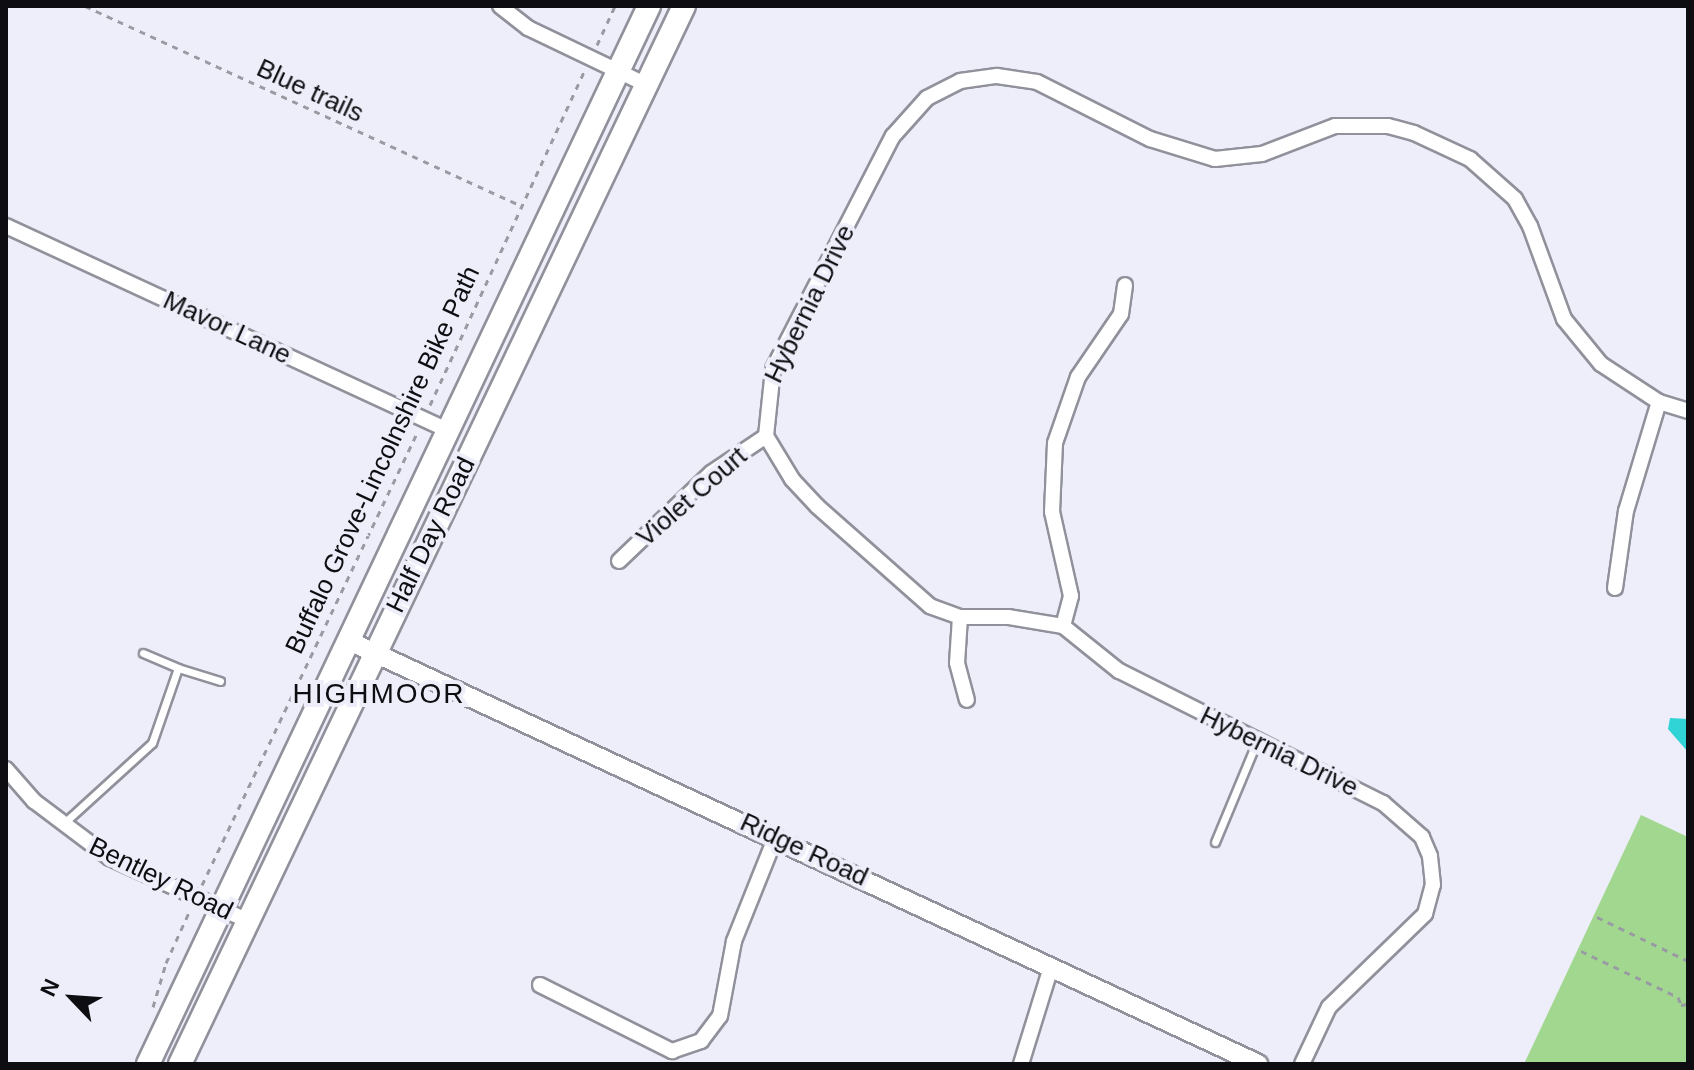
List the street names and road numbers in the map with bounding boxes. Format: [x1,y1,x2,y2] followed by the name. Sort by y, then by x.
[252,53,368,129] street label: Blue trails
[758,220,862,388] street label: Hybernia Drive
[279,261,487,659] street label: Buffalo Grove-Lincolnshire Bike Path
[158,285,296,371] street label: Mavor Lane
[631,441,753,553] street label: Violet Court
[380,452,482,618] street label: Half Day Road
[1195,700,1363,804] street label: Hybernia Drive
[735,807,873,893] street label: Ridge Road
[84,831,238,927] street label: Bentley Road

